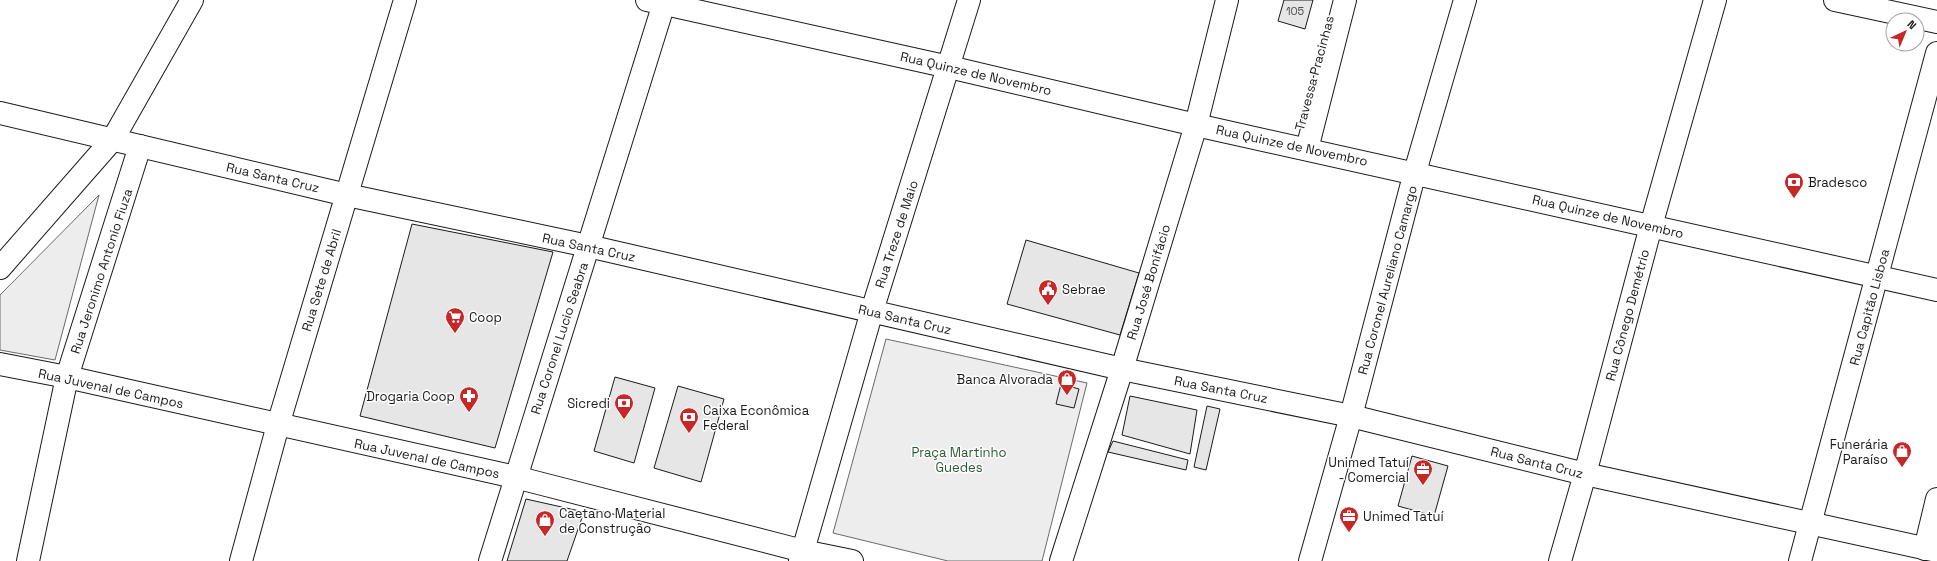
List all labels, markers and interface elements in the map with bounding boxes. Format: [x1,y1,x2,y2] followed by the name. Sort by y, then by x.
[1286,4,1305,18] house number: 105
[1885,12,1925,52] north arrow
[1291,14,1338,132] street label: Travessa Pracinhas
[1904,17,1919,32] text: N
[899,48,1053,99] street label: Rua Quinze de Novembro
[1214,121,1369,170] street label: Rua Quinze de Novembro
[225,159,321,196] street label: Rua Santa Cruz
[1783,171,1805,199] bank icon: Bradesco
[1808,174,1867,191] place label: Bradesco
[871,178,922,290] street label: Rua Treze de Maio
[1354,184,1421,377] street label: Rua Coronel Aureliano Camargo
[67,186,136,356] street label: Rua Jeronimo Antonio Fiuza
[1531,191,1685,242] street label: Rua Quinze de Novembro
[1123,222,1174,342] street label: Rua José Bonifácio
[298,227,345,333] street label: Rua Sete de Abril
[541,229,637,266] street label: Rua Santa Cruz
[1846,246,1893,367] street label: Rua Capitão Lisboa
[1602,247,1653,383] street label: Rua Cônego Demétrio
[527,259,592,417] street label: Rua Coronel Lucio Seabra
[1037,278,1059,306] public building icon: Sebrae
[1062,281,1106,298] place label: Sebrae
[857,301,953,338] street label: Rua Santa Cruz
[444,306,466,334] supermarket icon: Coop
[469,309,502,326] place label: Coop
[37,365,185,412] street label: Rua Juvenal de Campos
[1056,368,1078,396] shop icon: Banca Alvorada
[957,371,1054,388] place label: Banca Alvorada
[1173,372,1269,407] street label: Rua Santa Cruz
[458,385,480,413] pharmacy icon: Drogaria Coop
[366,388,455,405] place label: Drogaria Coop
[613,392,635,420] bank icon: Sicredi
[567,395,610,412] place label: Sicredi
[703,402,810,434] place label: Caixa Econômica Federal
[678,406,700,434] bank icon: Caixa Econômica Federal
[353,435,501,482] street label: Rua Juvenal de Campos
[1830,436,1889,468] place label: Funerária Paraíso
[1891,440,1913,468] shop icon: Funerária Paraíso
[1489,443,1585,482] street label: Rua Santa Cruz
[911,444,1007,476] park label: Praça Martinho Guedes
[1328,454,1410,486] place label: Unimed Tatuí - Comercial
[1412,458,1434,486] office icon: Unimed Tatuí - Comercial
[559,505,665,537] place label: Caetano Material de Construção
[1338,505,1360,533] office icon: Unimed Tatuí
[1363,508,1445,525] place label: Unimed Tatuí
[534,509,556,537] shop icon: Caetano Material de Construção

